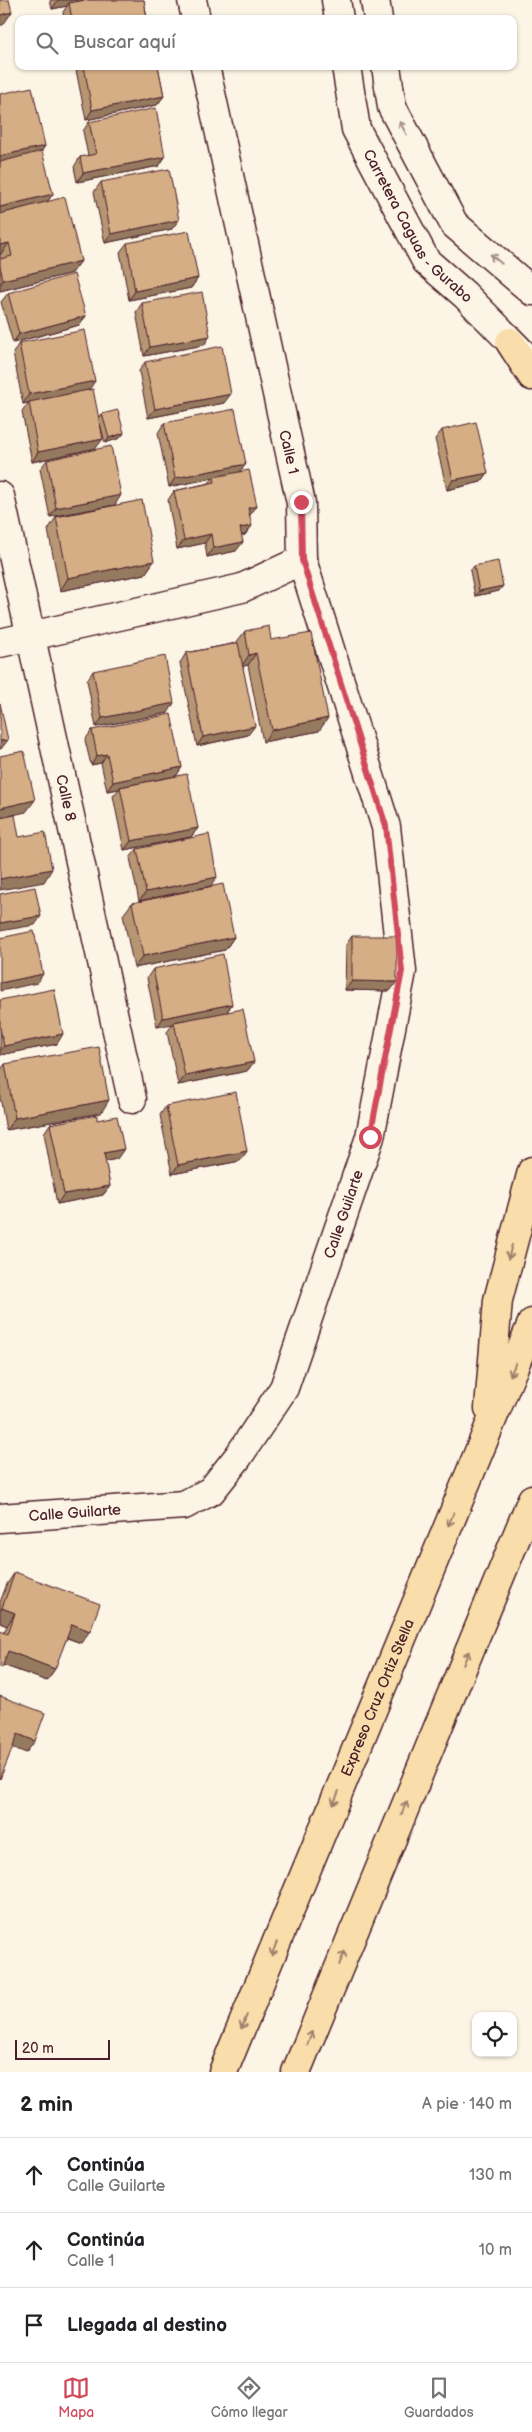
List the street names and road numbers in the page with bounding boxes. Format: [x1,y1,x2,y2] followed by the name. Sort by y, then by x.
[358,146,476,307] street label: Carretera Caguas - Gurabo
[274,428,303,476] street label: Calle 1
[51,773,80,823] street label: Calle 8
[320,1167,368,1261] street label: Calle Guilarte
[28,1500,122,1526] street label: Calle Guilarte
[337,1616,419,1779] street label: Expreso Cruz Ortiz Stella

